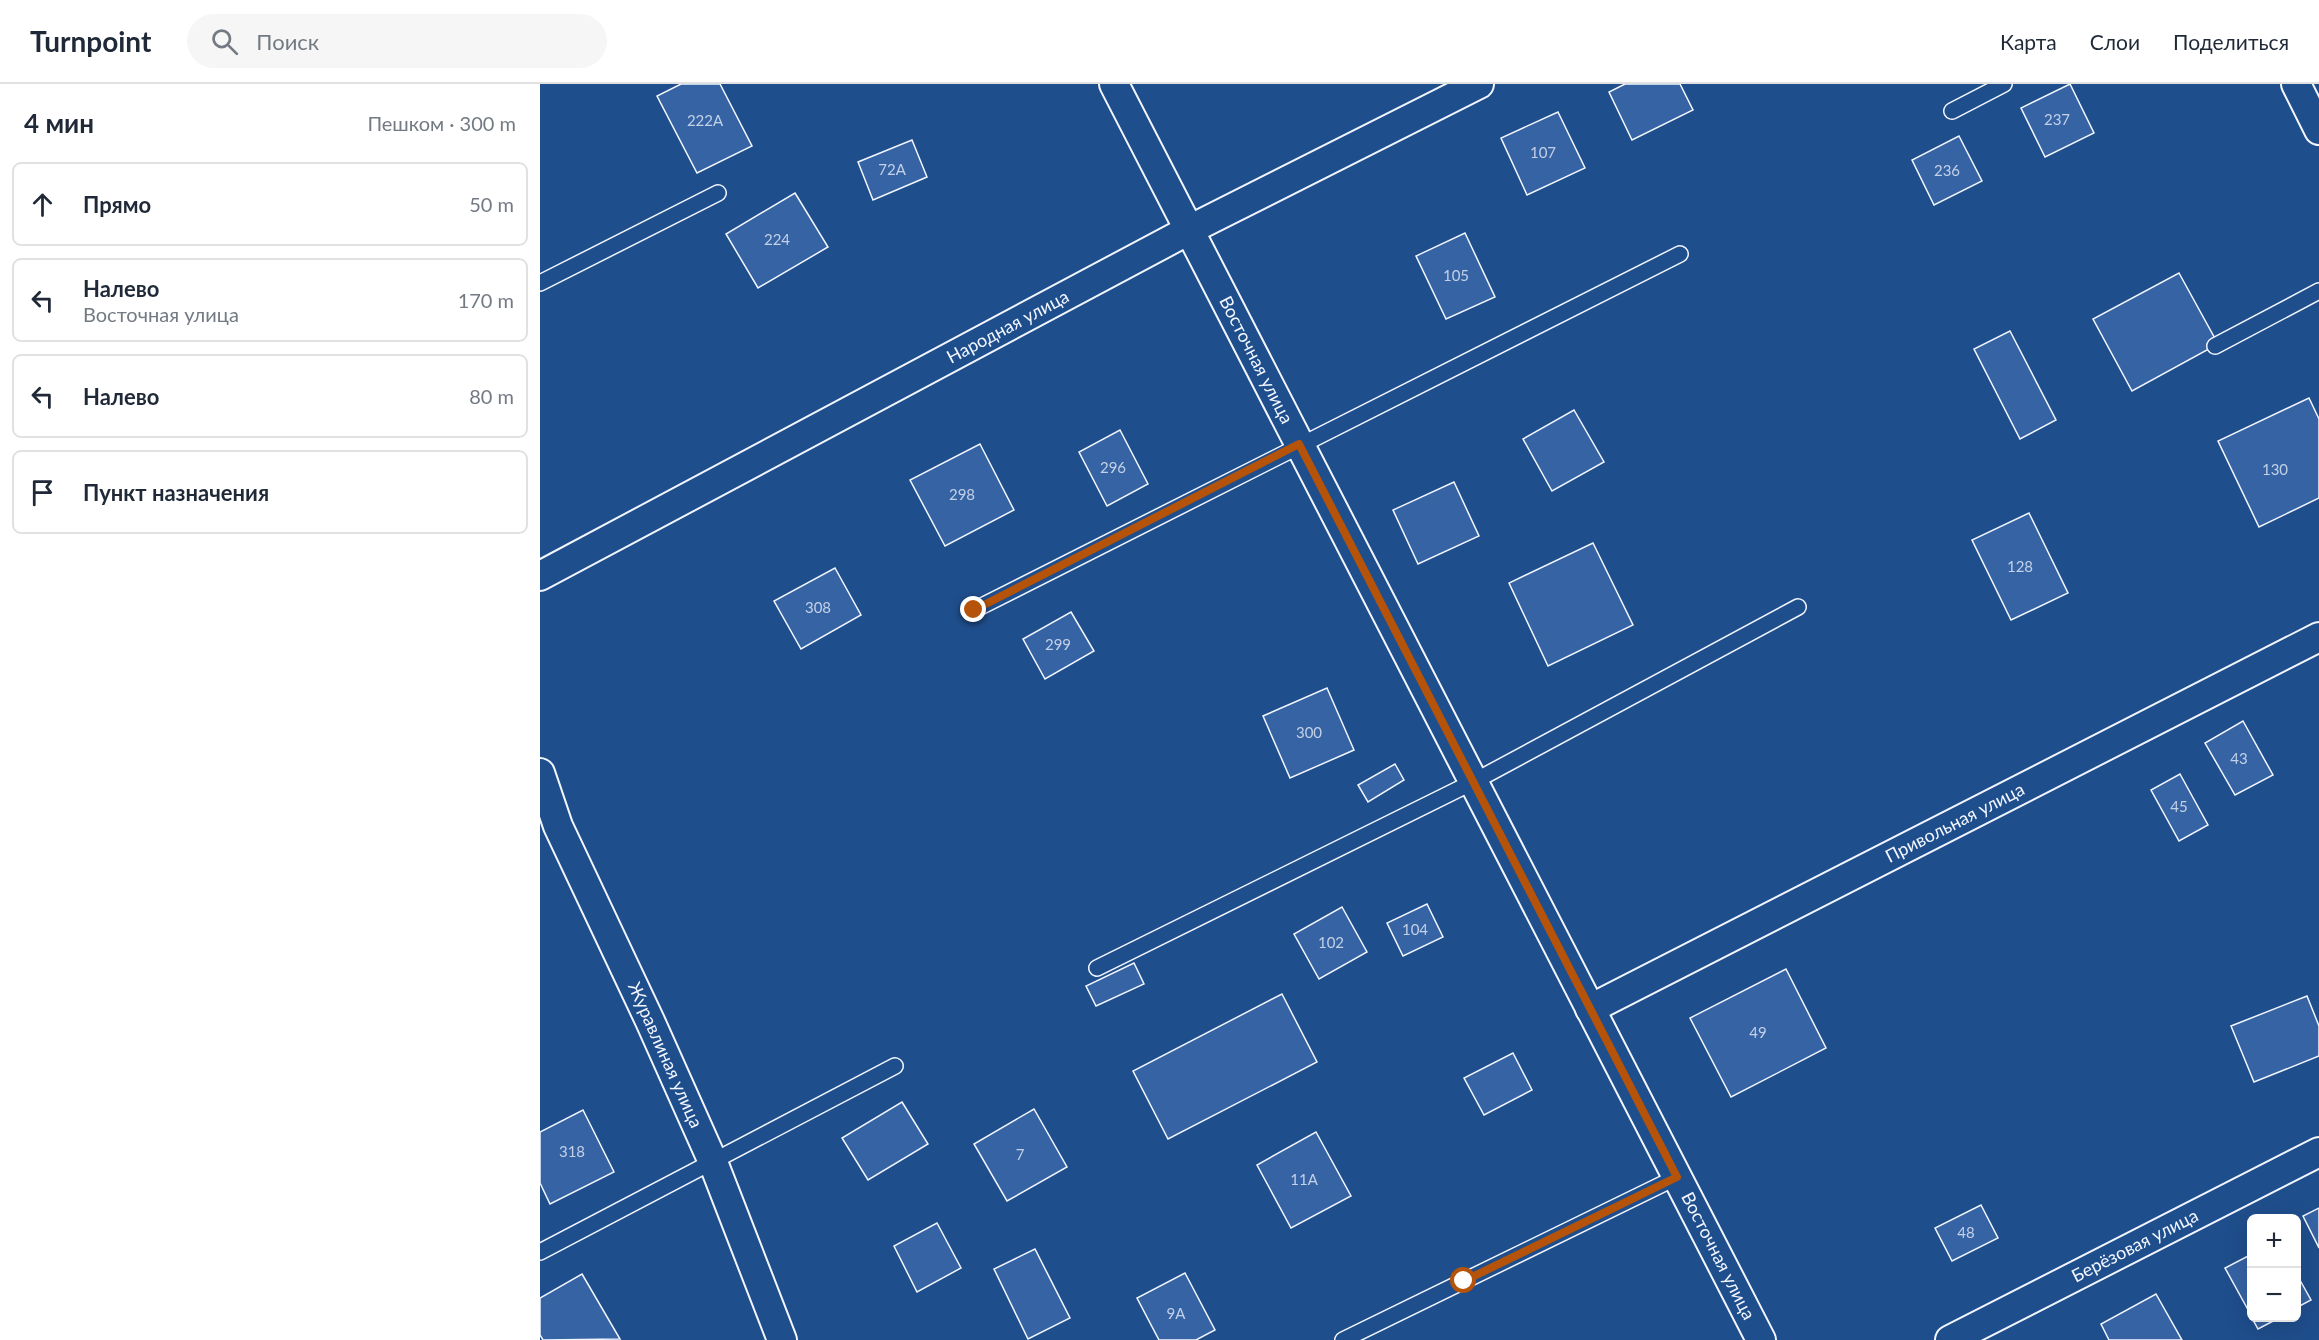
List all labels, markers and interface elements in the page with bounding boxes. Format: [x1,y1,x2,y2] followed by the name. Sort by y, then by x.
[187,14,607,68] search box
[30,24,151,58] text: Turnpoint
[208,25,241,58] icon: search
[256,28,319,55] text: Поиск
[2000,29,2057,54] text: Карта
[2090,29,2140,54] text: Слои
[2173,29,2289,54] text: Поделиться
[24,107,94,139] text: 4 мин
[2044,110,2070,128] house number: 237
[367,111,516,135] text: Пешком · 300 m
[687,111,724,129] house number: 222А
[1530,143,1556,161] house number: 107
[878,160,907,178] house number: 72А
[1934,161,1960,179] house number: 236
[26,188,59,221] icon: ahead
[83,191,151,218] text: Прямо
[469,192,514,216] text: 50 m
[764,230,790,248] house number: 224
[1443,266,1469,284] house number: 105
[83,275,159,302] text: Налево
[26,284,59,317] icon: left
[943,285,1072,368] street label: Народная улица
[458,288,514,312] text: 170 m
[1215,292,1299,427] street label: Восточная улица
[83,302,239,326] text: Восточная улица
[26,380,59,413] icon: left
[83,383,159,410] text: Налево
[469,384,514,408] text: 80 m
[1100,458,1126,476] house number: 296
[2262,460,2288,478] house number: 130
[26,476,59,509] icon: arrive
[83,479,269,506] text: Пункт назначения
[949,485,975,503] house number: 298
[2007,557,2033,575] house number: 128
[960,596,986,622] route end
[805,598,831,616] house number: 308
[1045,635,1071,653] house number: 299
[1296,723,1322,741] house number: 300
[2230,749,2248,767] house number: 43
[1881,778,2028,867] street label: Привольная улица
[2170,797,2188,815] house number: 45
[1402,920,1428,938] house number: 104
[1318,933,1344,951] house number: 102
[624,978,708,1131] street label: Журавлиная улица
[1749,1023,1767,1041] house number: 49
[559,1142,585,1160] house number: 318
[1016,1145,1025,1163] house number: 7
[1290,1170,1319,1188] house number: 11А
[1677,1188,1761,1323] street label: Восточная улица
[2068,1204,2201,1286] street label: Берёзовая улица
[2247,1214,2301,1322] map controls
[2247,1214,2301,1268] button: +
[1957,1223,1975,1241] house number: 48
[1450,1267,1476,1293] route start
[2247,1268,2301,1322] button: −
[1167,1304,1186,1322] house number: 9А

